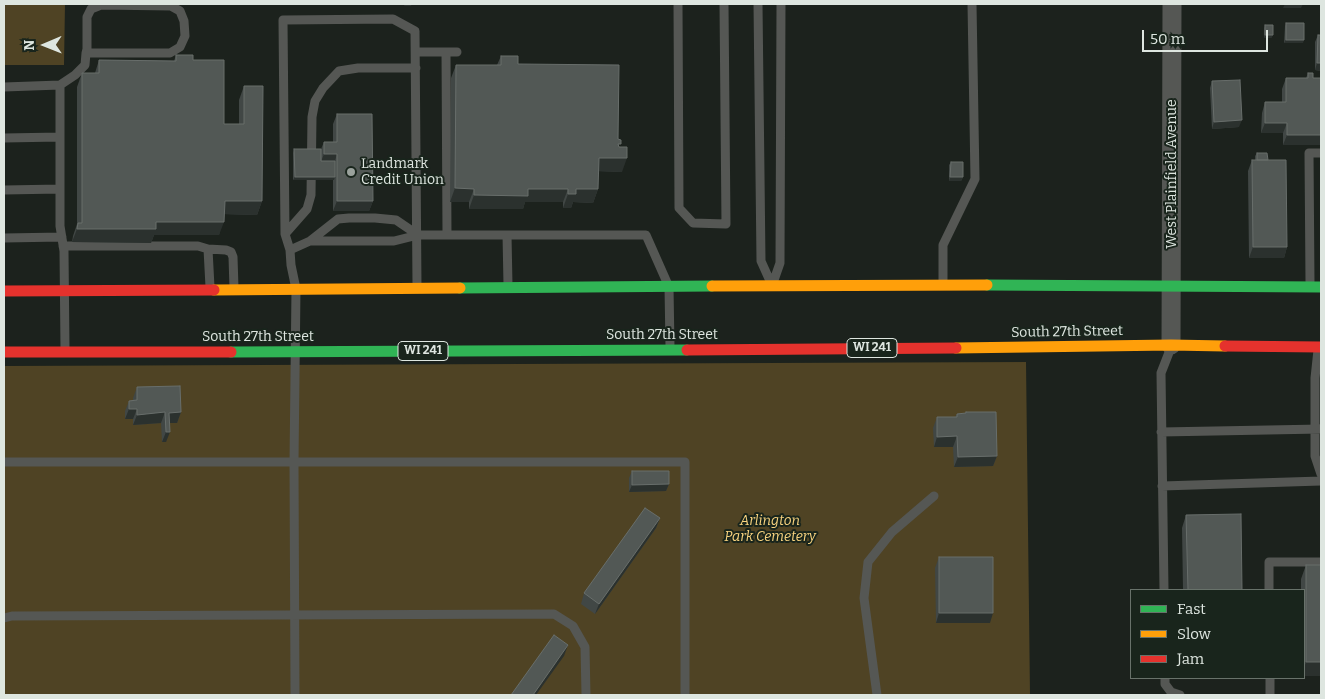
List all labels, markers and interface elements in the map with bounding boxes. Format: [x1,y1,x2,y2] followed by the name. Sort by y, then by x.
[20,20,70,70] north arrow
[1145,20,1271,52] scale bar
[1150,30,1185,48] text: 50 m
[21,40,38,51] text: N
[1164,99,1180,249] street label: West Plainfield Avenue
[361,156,444,188] place label: Landmark Credit Union
[345,166,357,178] marker: Landmark Credit Union
[1011,323,1123,341] street label: South 27th Street
[606,327,718,343] street label: South 27th Street
[202,329,314,345] street label: South 27th Street
[847,338,897,358] road number: WI 241
[398,342,448,361] road number: WI 241
[724,513,816,546] park label: Arlington Park Cemetery
[1130,589,1305,679] legend
[1177,600,1206,618] text: Fast
[1177,625,1211,643] text: Slow
[1177,650,1204,668] text: Jam

